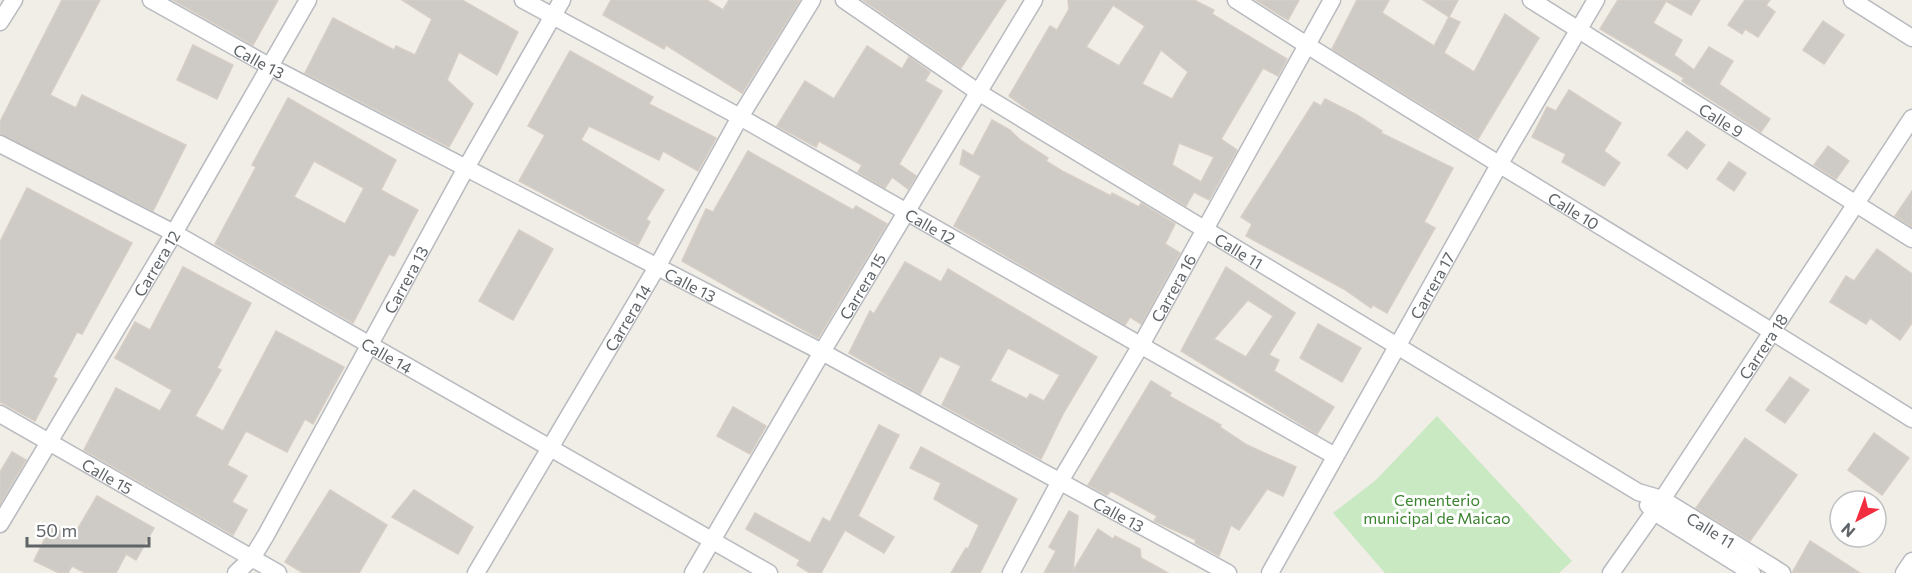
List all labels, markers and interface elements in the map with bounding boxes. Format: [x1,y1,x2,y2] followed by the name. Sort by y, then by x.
[231,39,288,82] street label: Calle 13
[1696,99,1747,141] street label: Calle 9
[1545,187,1603,233] street label: Calle 10
[902,204,959,248] street label: Calle 12
[129,226,183,300] street label: Carrera 12
[1212,229,1267,272] street label: Calle 11
[379,242,431,316] street label: Carrera 13
[835,249,889,323] street label: Carrera 15
[1405,249,1458,322] street label: Carrera 17
[1146,250,1199,325] street label: Carrera 16
[662,263,720,305] street label: Calle 13
[600,280,655,354] street label: Carrera 14
[1734,310,1791,382] street label: Carrera 18
[358,333,416,377] street label: Calle 14
[79,454,136,497] street label: Calle 15
[1828,489,1888,549] north arrow
[1363,490,1511,527] park label: Cementerio municipal de Maicao
[1090,492,1148,535] street label: Calle 13
[1684,507,1739,551] street label: Calle 11
[27,510,148,548] scale bar
[36,519,77,541] text: 50 m
[1837,520,1859,542] text: N

